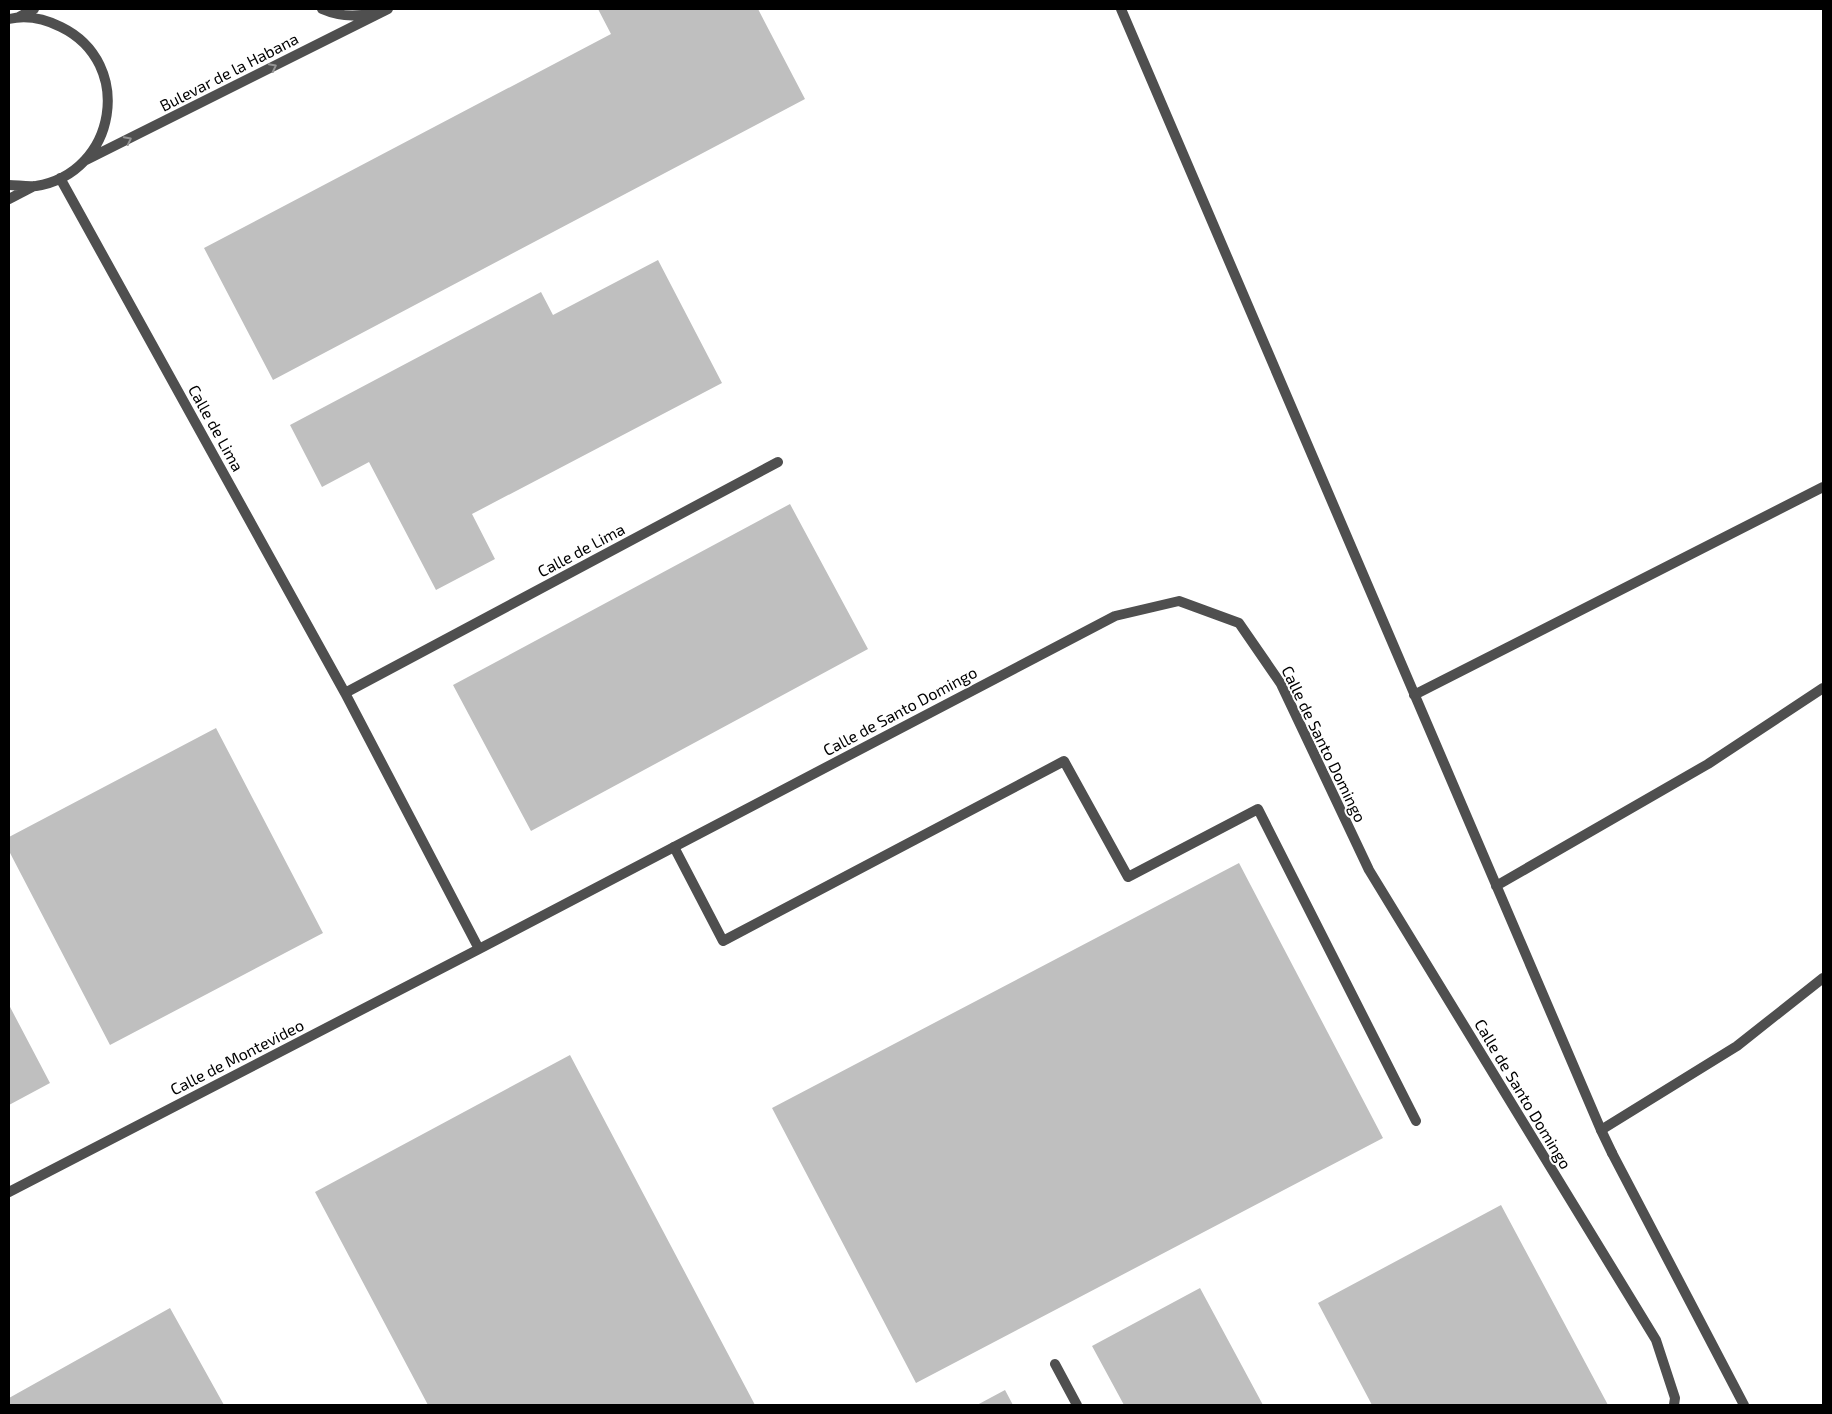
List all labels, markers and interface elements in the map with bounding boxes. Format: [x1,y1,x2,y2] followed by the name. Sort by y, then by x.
[156,28,301,115] street label: Bulevar de la Habana
[268,63,277,73] one-way arrow
[122,136,131,146] one-way arrow
[185,381,248,474] street label: Calle de Lima
[534,519,628,580] street label: Calle de Lima
[820,662,980,759] street label: Calle de Santo Domingo
[1278,662,1371,825] street label: Calle de Santo Domingo
[167,1015,307,1098] street label: Calle de Montevideo
[1471,1015,1576,1172] street label: Calle de Santo Domingo

